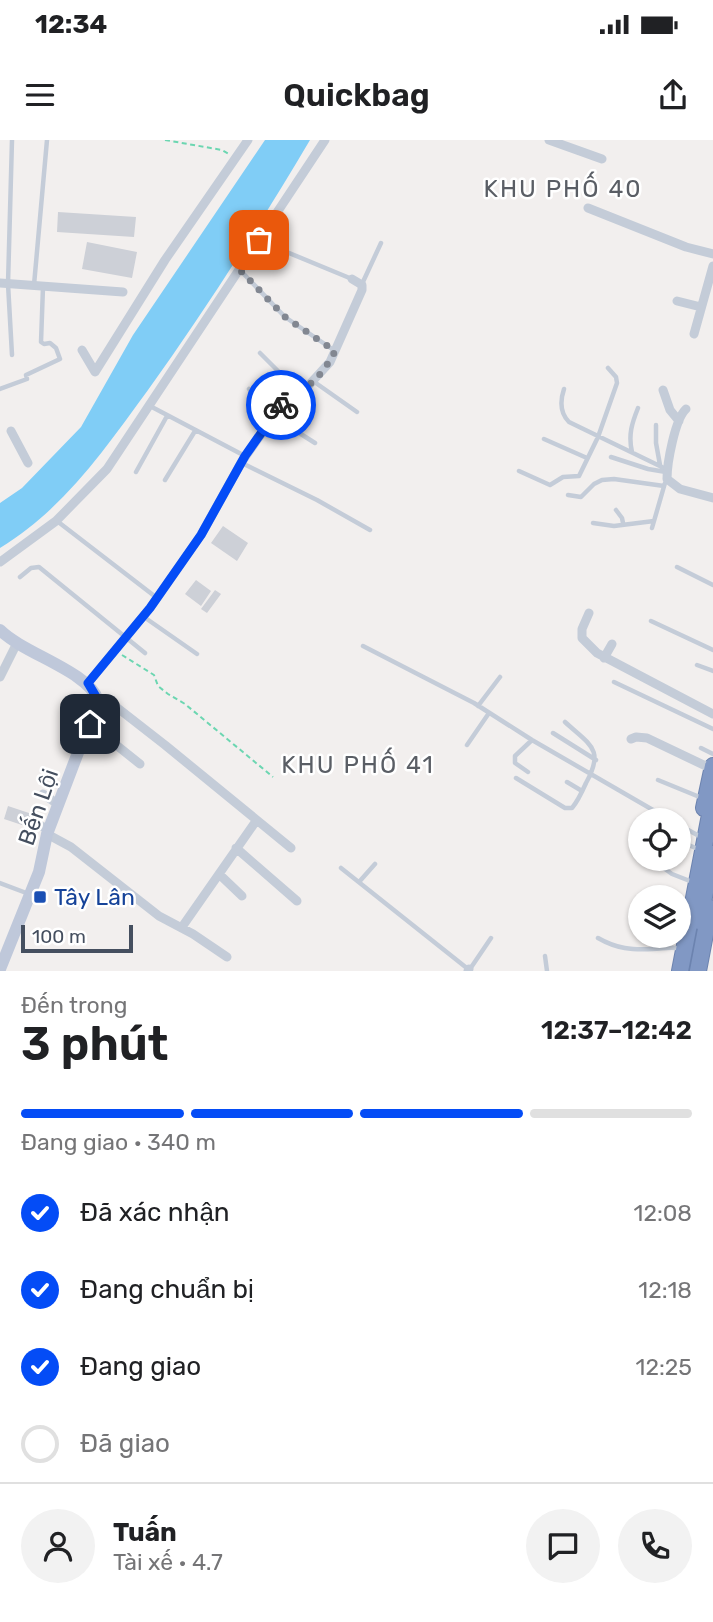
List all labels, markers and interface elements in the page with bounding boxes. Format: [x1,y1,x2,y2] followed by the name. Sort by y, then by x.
[35,9,107,40] text: 12:34
[21,76,59,114] icon: menu
[283,76,430,114] text: Quickbag
[654,76,692,114] icon: share
[483,171,643,203] district label: KHU PHỐ 40
[229,210,289,270] pin
[240,221,278,259] icon: bag
[246,370,316,440] courier
[262,386,300,424] icon: bike
[60,694,120,754] pin
[71,705,109,743] icon: home
[281,747,435,779] district label: KHU PHỐ 41
[12,765,64,849] street label: Bến Lội
[628,808,691,948] map controls
[628,808,691,871] button: locate
[54,883,135,911] place label: Tây Lân
[628,885,691,948] button: layers
[32,889,48,905] marker: Tây Lân
[21,922,133,954] scale bar
[32,925,86,948] text: 100 m
[21,991,127,1019] text: Đến trong
[541,1015,692,1046] text: 12:37–12:42
[21,1017,168,1072] text: 3 phút
[21,1128,216,1156] text: Đang giao · 340 m
[21,1194,59,1232] icon: check
[80,1197,230,1228] text: Đã xác nhận
[634,1199,692,1227] text: 12:08
[21,1271,59,1309] icon: check
[80,1274,254,1305] text: Đang chuẩn bị
[638,1276,692,1304] text: 12:18
[21,1348,59,1386] icon: check
[80,1351,201,1382] text: Đang giao
[636,1353,692,1381] text: 12:25
[80,1428,170,1459] text: Đã giao
[21,1509,95,1583] button: person
[526,1509,600,1583] button: chat
[618,1509,692,1583] button: phone
[113,1517,177,1548] text: Tuấn
[113,1548,223,1576] text: Tài xế · 4.7

